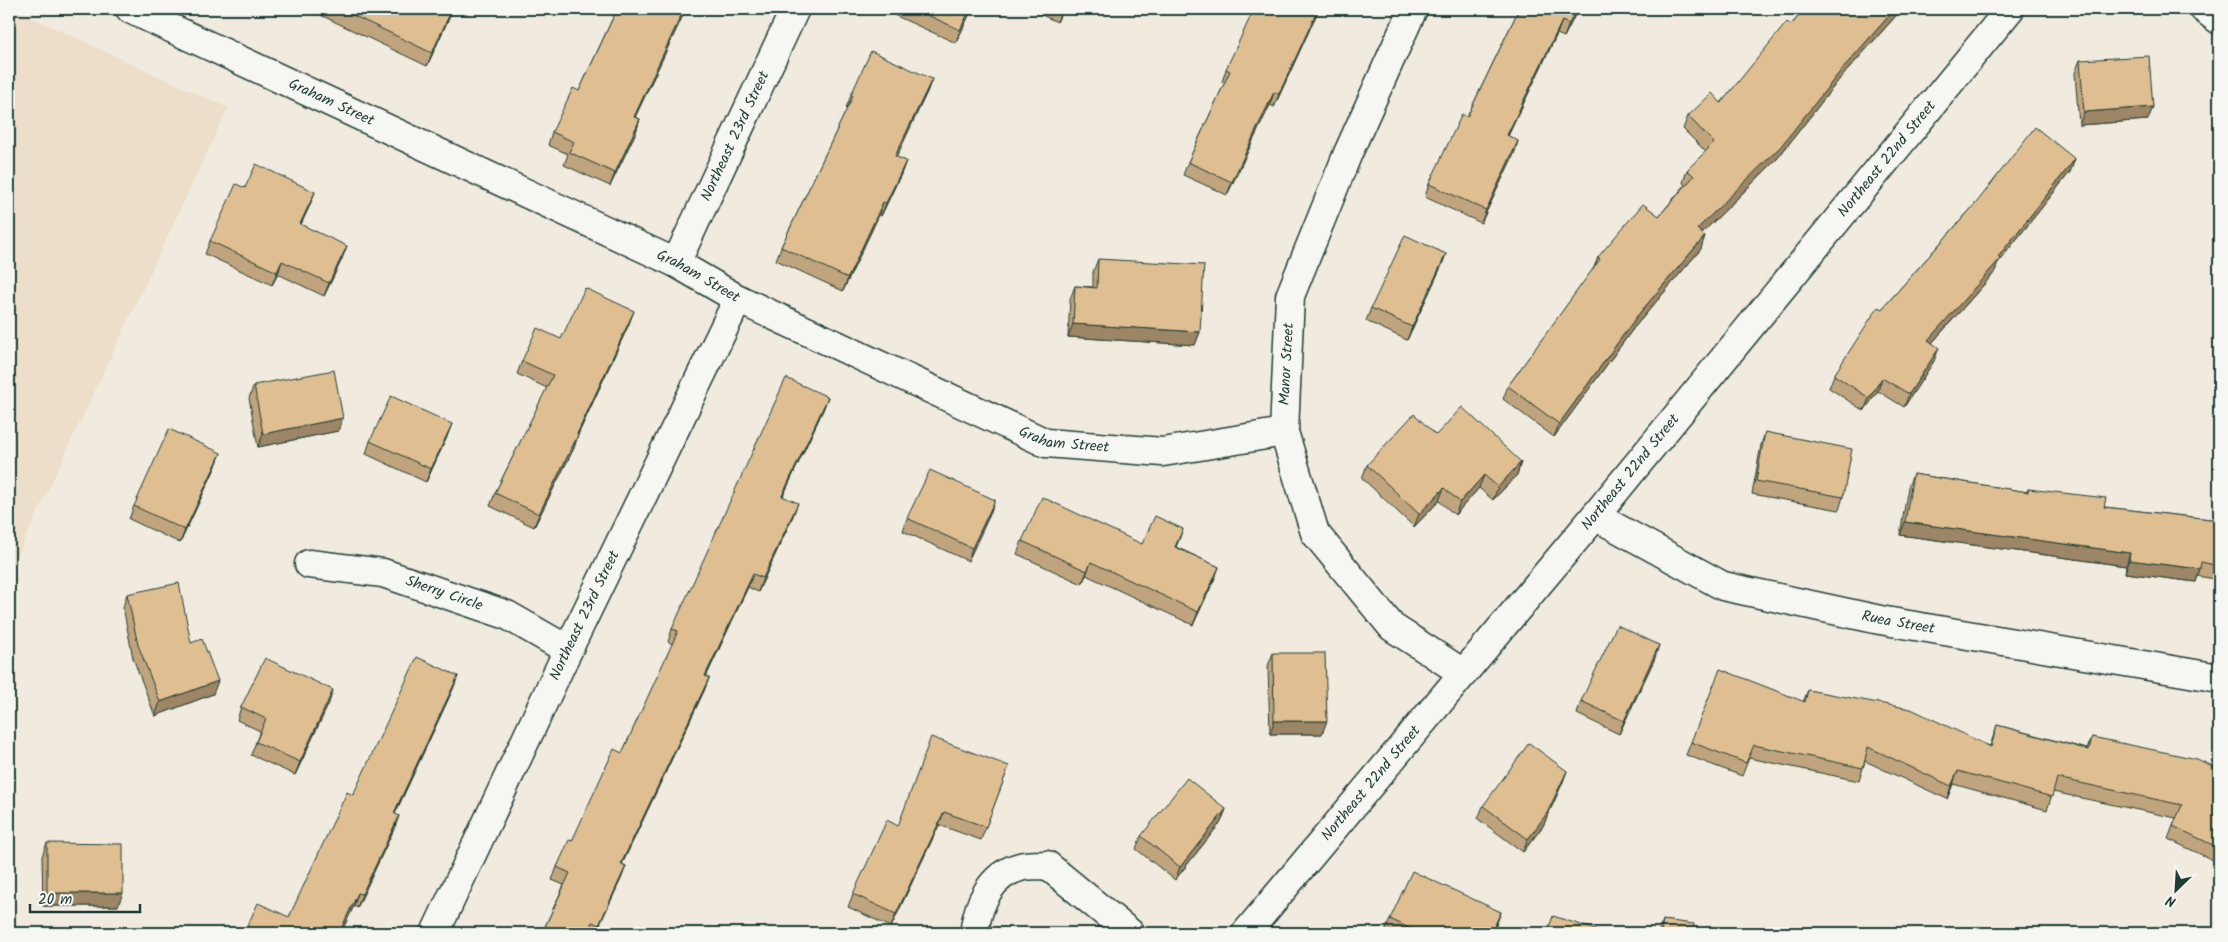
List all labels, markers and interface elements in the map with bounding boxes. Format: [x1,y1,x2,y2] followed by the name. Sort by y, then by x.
[694,67,776,205] street label: Northeast 23rd Street
[284,72,378,133] street label: Graham Street
[1832,95,1942,223] street label: Northeast 22nd Street
[652,244,744,310] street label: Graham Street
[1273,322,1301,406] street label: Manor Street
[1575,409,1686,536] street label: Northeast 22nd Street
[1015,420,1110,460] street label: Graham Street
[543,546,626,685] street label: Northeast 23rd Street
[402,569,486,618] street label: Sherry Circle
[1859,604,1937,641] street label: Ruea Street
[1315,720,1427,847] street label: Northeast 22nd Street
[2150,864,2200,914] north arrow
[30,882,140,914] scale bar
[38,888,72,912] text: 20 m
[2162,889,2180,913] text: N

